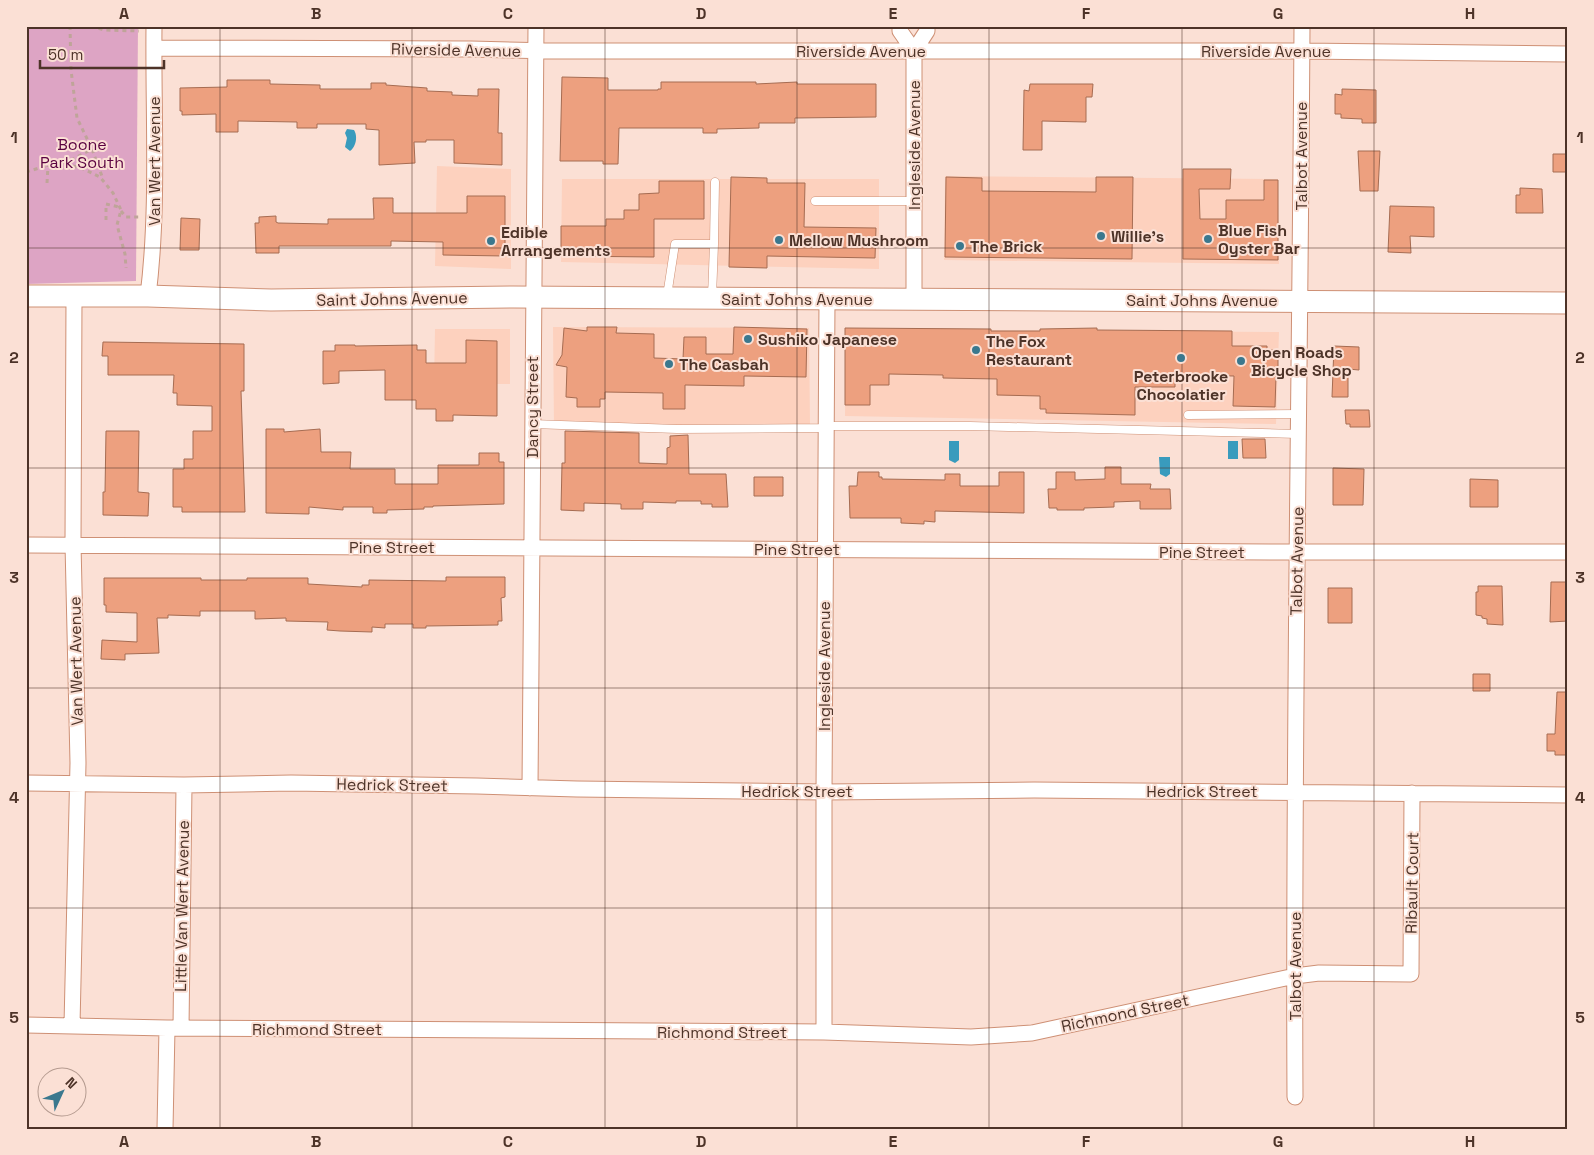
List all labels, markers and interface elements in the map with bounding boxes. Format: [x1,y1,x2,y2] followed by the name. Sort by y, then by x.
[119,3,129,24] text: A
[311,3,321,24] text: B
[503,3,513,24] text: C
[696,3,706,24] text: D
[889,3,898,24] text: E
[1082,3,1091,24] text: F
[1273,3,1283,24] text: G
[1465,3,1475,24] text: H
[40,38,164,70] scale bar
[391,38,521,62] street label: Riverside Avenue
[796,41,926,62] street label: Riverside Avenue
[1201,41,1331,62] street label: Riverside Avenue
[48,45,83,64] text: 50 m
[904,80,925,210] street label: Ingleside Avenue
[144,96,165,226] street label: Van Wert Avenue
[1291,102,1312,210] street label: Talbot Avenue
[10,127,18,148] text: 1
[1576,127,1584,148] text: 1
[40,134,124,173] park label: Boone Park South
[1218,220,1300,259] place label: Blue Fish Oyster Bar
[501,222,610,261] place label: Edible Arrangements
[1111,226,1164,247] place label: Willie's
[789,230,929,251] place label: Mellow Mushroom
[1095,230,1107,242] marker: Willie's
[1202,233,1214,245] marker: Blue Fish Oyster Bar
[773,234,785,246] marker: Mellow Mushroom
[485,235,497,247] marker: Edible Arrangements
[970,236,1042,257] place label: The Brick
[954,240,966,252] marker: The Brick
[316,287,468,311] street label: Saint Johns Avenue
[721,289,873,310] street label: Saint Johns Avenue
[1126,290,1278,311] street label: Saint Johns Avenue
[758,329,897,350] place label: Sushiko Japanese
[986,331,1072,370] place label: The Fox Restaurant
[742,333,754,345] marker: Sushiko Japanese
[1251,342,1352,381] place label: Open Roads Bicycle Shop
[970,344,982,356] marker: The Fox Restaurant
[9,347,19,368] text: 2
[1575,347,1585,368] text: 2
[1175,352,1187,364] marker: Peterbrooke Chocolatier
[679,354,769,375] place label: The Casbah
[1235,355,1247,367] marker: Open Roads Bicycle Shop
[522,356,543,458] street label: Dancy Street
[663,358,675,370] marker: The Casbah
[1134,366,1228,405] place label: Peterbrooke Chocolatier
[1286,506,1308,616] street label: Talbot Avenue
[349,537,435,558] street label: Pine Street
[754,539,840,560] street label: Pine Street
[1159,542,1245,563] street label: Pine Street
[9,567,19,588] text: 3
[1575,567,1585,588] text: 3
[64,596,88,726] street label: Van Wert Avenue
[814,601,835,731] street label: Ingleside Avenue
[336,774,448,796] street label: Hedrick Street
[741,781,853,802] street label: Hedrick Street
[1146,781,1258,802] street label: Hedrick Street
[9,787,19,808] text: 4
[1575,787,1585,808] text: 4
[170,820,194,992] street label: Little Van Wert Avenue
[1401,832,1423,934] street label: Ribault Court
[1285,912,1306,1020] street label: Talbot Avenue
[1059,989,1191,1037] street label: Richmond Street
[9,1007,19,1028] text: 5
[1575,1007,1585,1028] text: 5
[252,1019,382,1040] street label: Richmond Street
[657,1022,787,1043] street label: Richmond Street
[38,1068,88,1118] north arrow
[62,1073,81,1093] text: N
[119,1131,129,1152] text: A
[311,1131,321,1152] text: B
[503,1131,513,1152] text: C
[696,1131,706,1152] text: D
[889,1131,898,1152] text: E
[1082,1131,1091,1152] text: F
[1273,1131,1283,1152] text: G
[1465,1131,1475,1152] text: H

